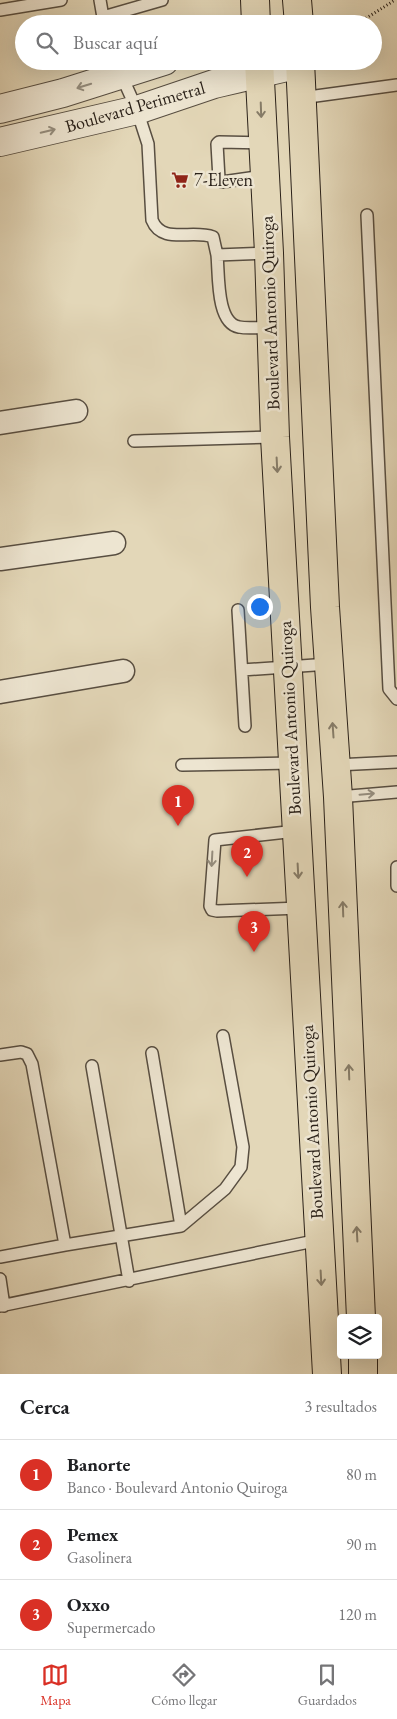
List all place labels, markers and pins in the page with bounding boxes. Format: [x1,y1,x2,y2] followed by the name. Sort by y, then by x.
[194,168,254,191] place label: 7-Eleven
[170,170,190,190] supermarket icon: 7-Eleven
[162,785,194,826] pin: 1
[231,836,263,877] pin: 2
[238,911,270,952] pin: 3

